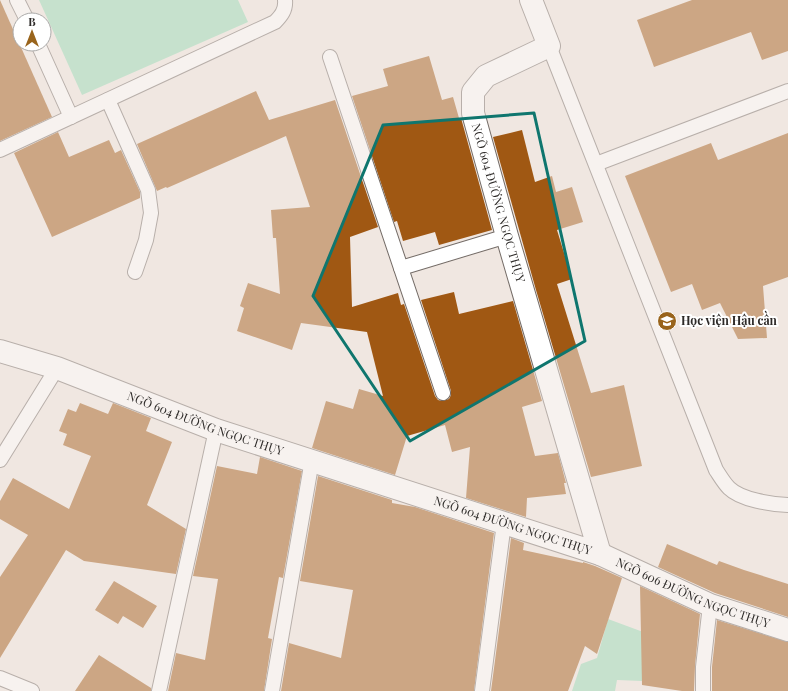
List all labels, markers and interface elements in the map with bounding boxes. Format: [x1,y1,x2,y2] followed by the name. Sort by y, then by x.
[12,12,52,52] north arrow
[28,14,36,29] text: B
[469,121,530,285] street label: NGÕ 604 ĐƯỜNG NGỌC THỤY
[656,310,678,332] school or university icon: Học viện Hậu cần
[681,310,778,328] place label: Học viện Hậu cần
[125,387,287,459] street label: NGÕ 604 ĐƯỜNG NGỌC THỤY
[432,492,595,558] street label: NGÕ 604 ĐƯỜNG NGỌC THỤY
[614,554,773,631] street label: NGÕ 606 ĐƯỜNG NGỌC THỤY

